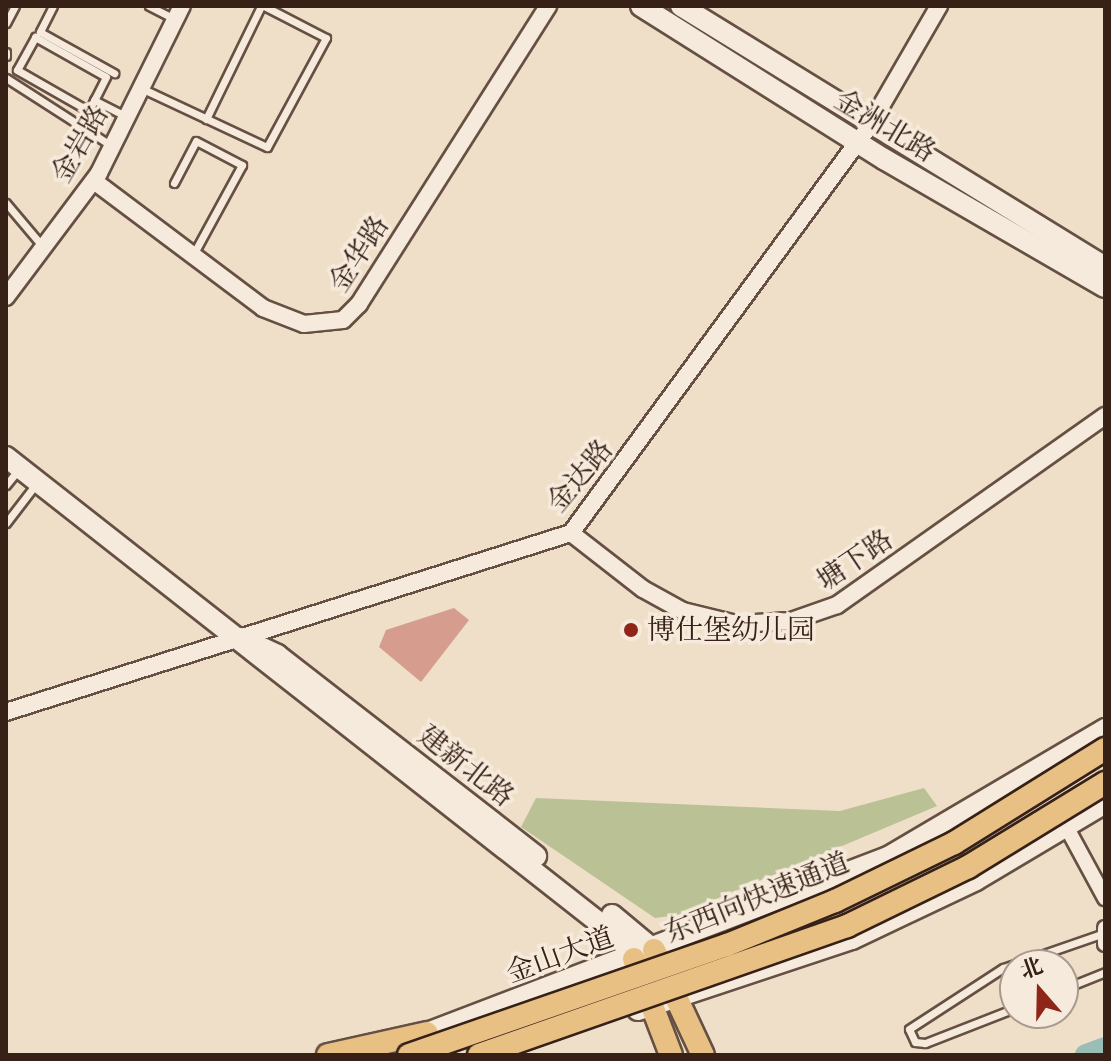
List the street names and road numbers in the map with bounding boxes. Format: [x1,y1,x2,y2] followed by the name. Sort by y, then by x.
[828,83,942,169] street label: 金洲北路
[44,99,116,189] street label: 金岩路
[322,210,396,298] street label: 金华路
[540,433,620,519] street label: 金达路
[811,523,899,597] street label: 塘下路
[412,718,520,814] street label: 建新北路
[660,846,854,950] street label: 东西向快速通道
[502,920,618,990] street label: 金山大道

